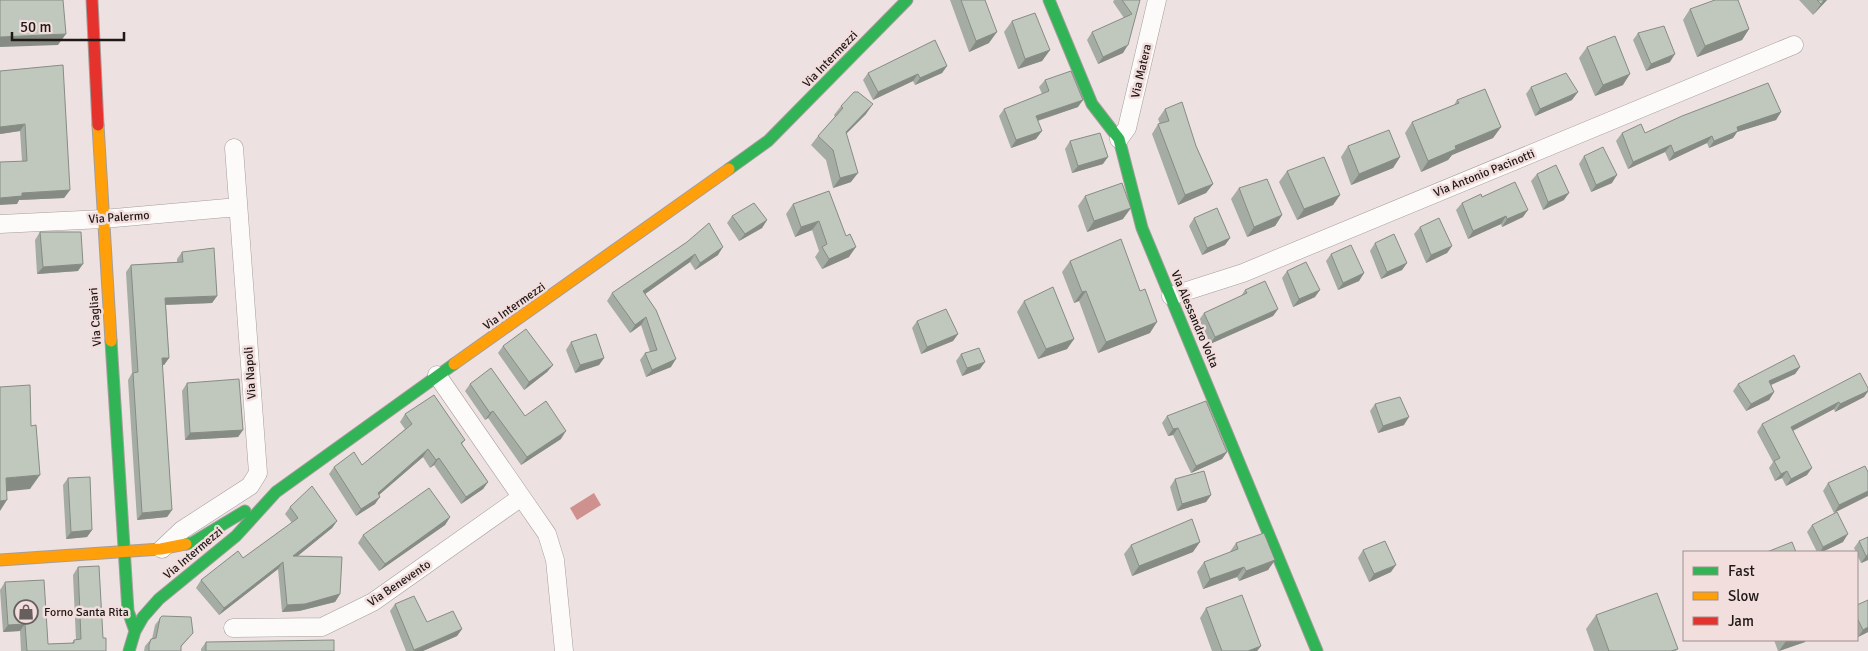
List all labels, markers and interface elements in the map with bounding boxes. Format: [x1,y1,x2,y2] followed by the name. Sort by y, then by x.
[12,10,125,42] scale bar
[20,18,51,36] text: 50 m
[800,28,861,91] street label: Via Intermezzi
[1128,43,1155,100] street label: Via Matera
[1431,146,1537,201] street label: Via Antonio Pacinotti
[88,208,150,227] street label: Via Palermo
[1167,268,1222,370] street label: Via Alessandro Volta
[480,279,548,333] street label: Via Intermezzi
[86,287,105,347] street label: Via Cagliari
[241,346,260,400] street label: Via Napoli
[161,524,226,583] street label: Via Intermezzi
[1683,551,1858,641] legend
[365,557,434,610] street label: Via Benevento
[1728,562,1755,580] text: Fast
[1728,587,1759,605] text: Slow
[13,599,39,625] shop icon: Forno Santa Rita
[44,605,129,620] place label: Forno Santa Rita
[1728,612,1754,630] text: Jam

